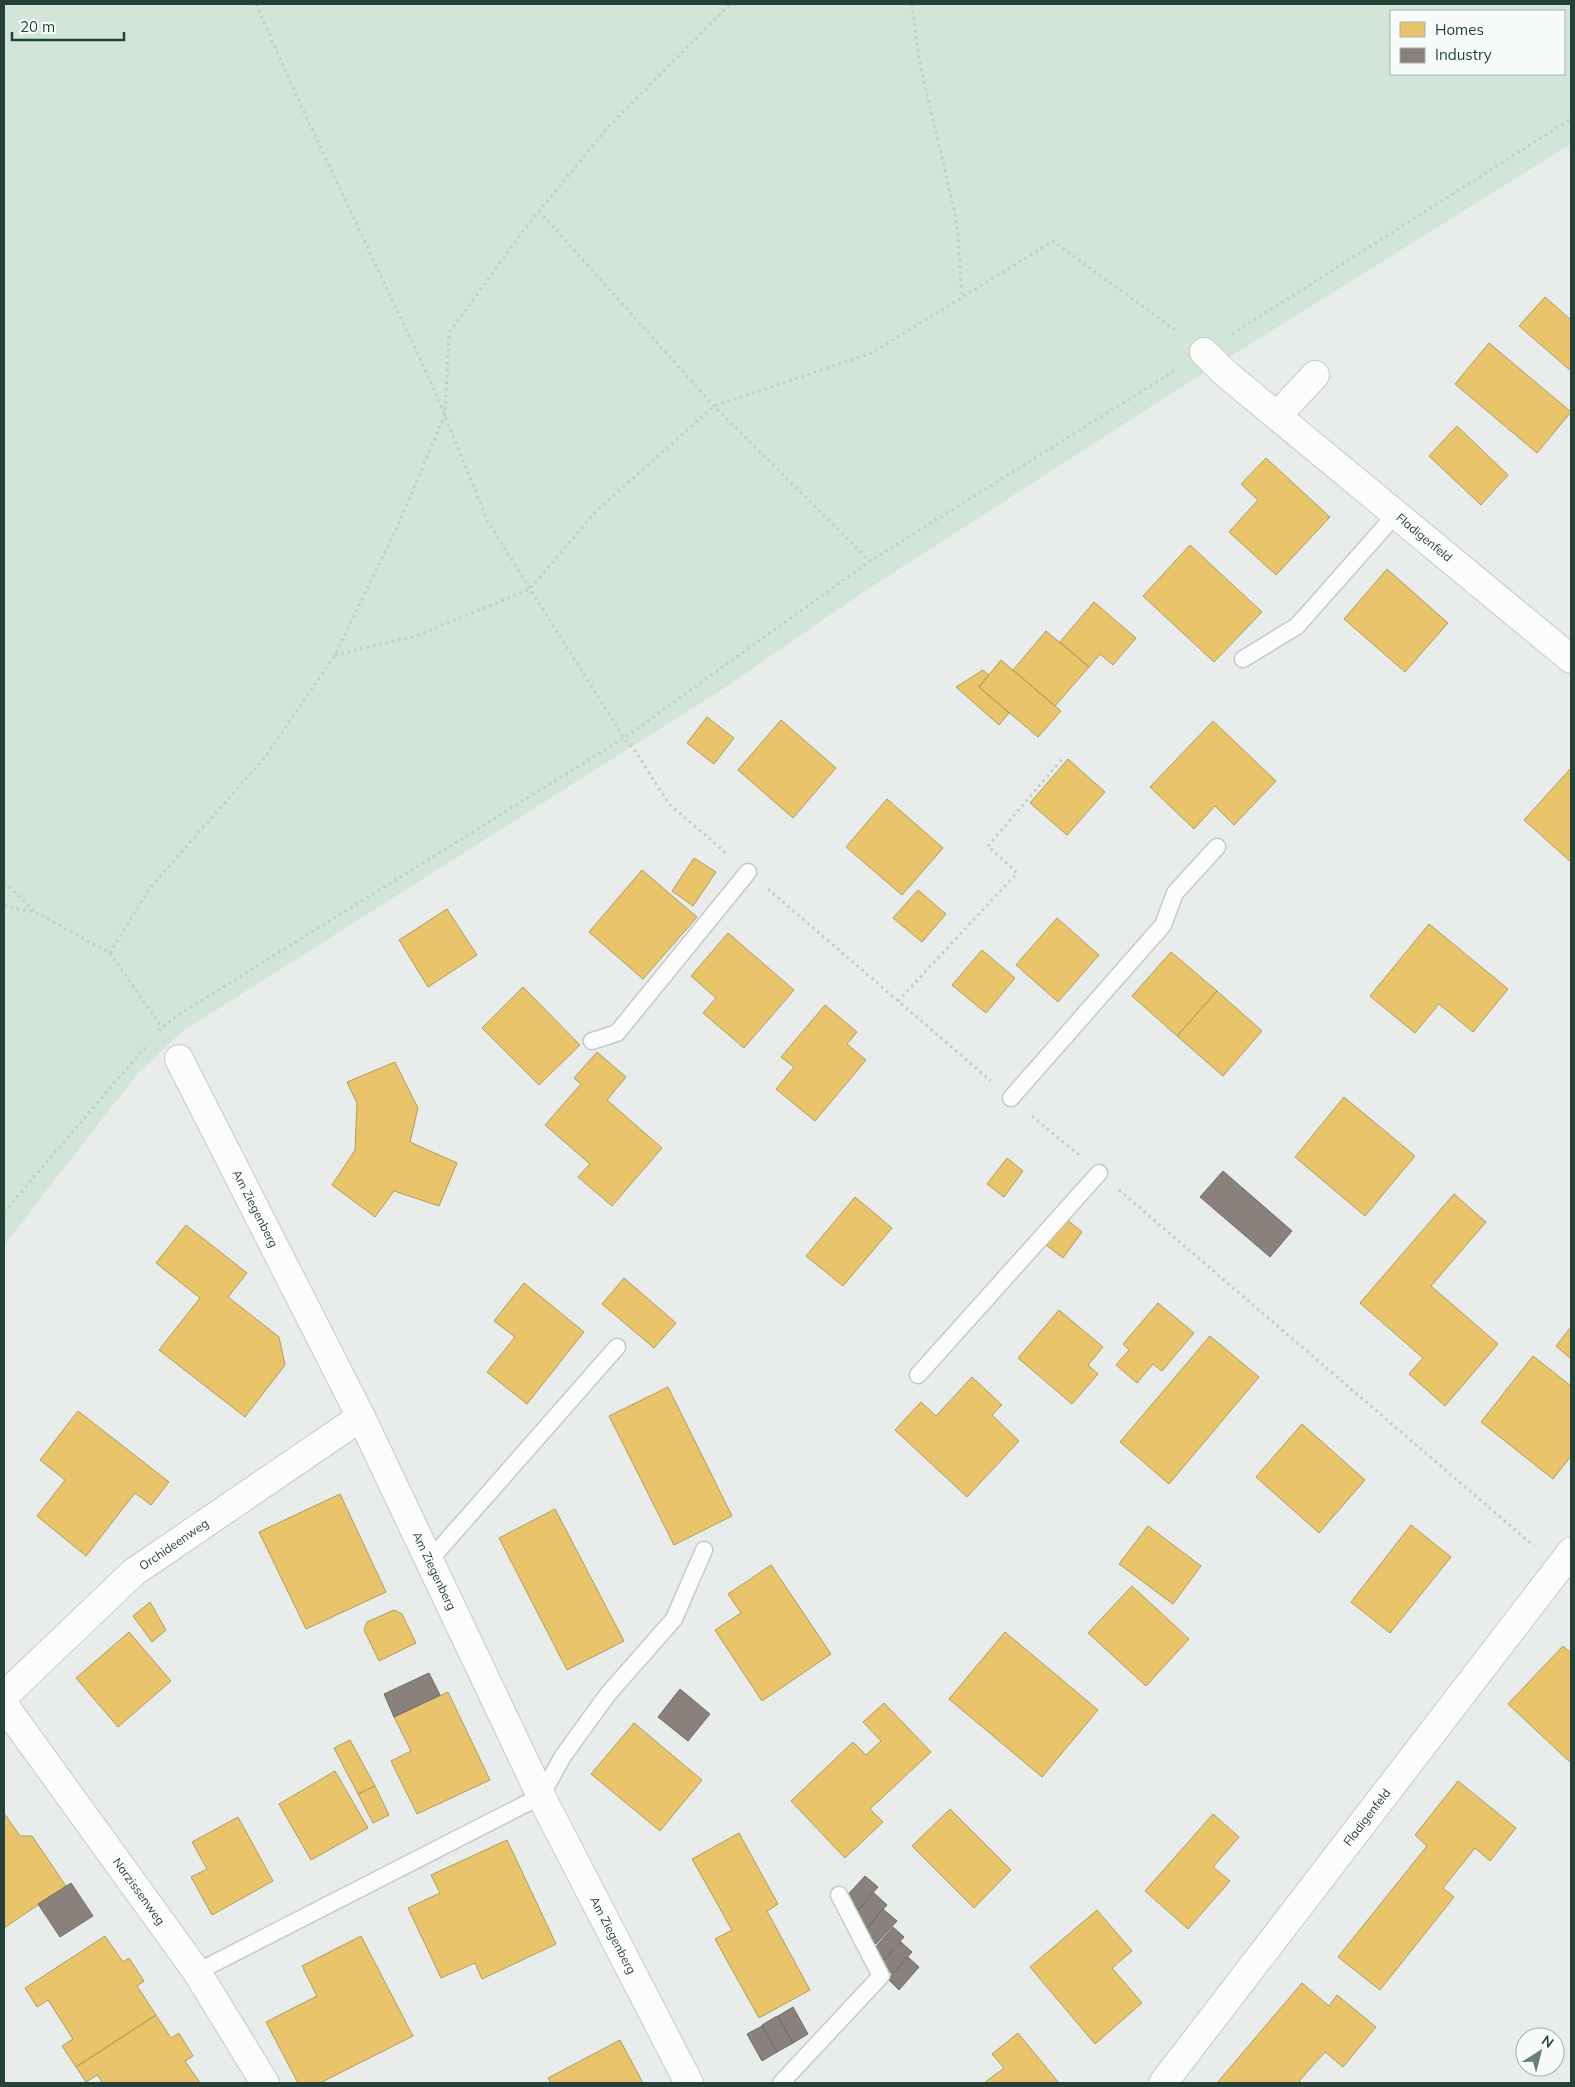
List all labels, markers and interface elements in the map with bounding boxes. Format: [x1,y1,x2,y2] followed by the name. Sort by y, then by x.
[12,10,125,42] scale bar
[1390,10,1565,75] legend
[20,17,55,36] text: 20 m
[1435,20,1484,39] text: Homes
[1435,45,1492,64] text: Industry
[1393,510,1455,565] street label: Fladigenfeld
[230,1167,282,1250] street label: Am Ziegenberg
[136,1515,211,1573] street label: Orchideenweg
[410,1529,460,1612] street label: Am Ziegenberg
[1340,1785,1393,1849] street label: Fladigenfeld
[110,1855,168,1928] street label: Narzissenweg
[587,1894,640,1976] street label: Am Ziegenberg
[1515,2027,1565,2077] north arrow
[1538,2031,1557,2052] text: N

